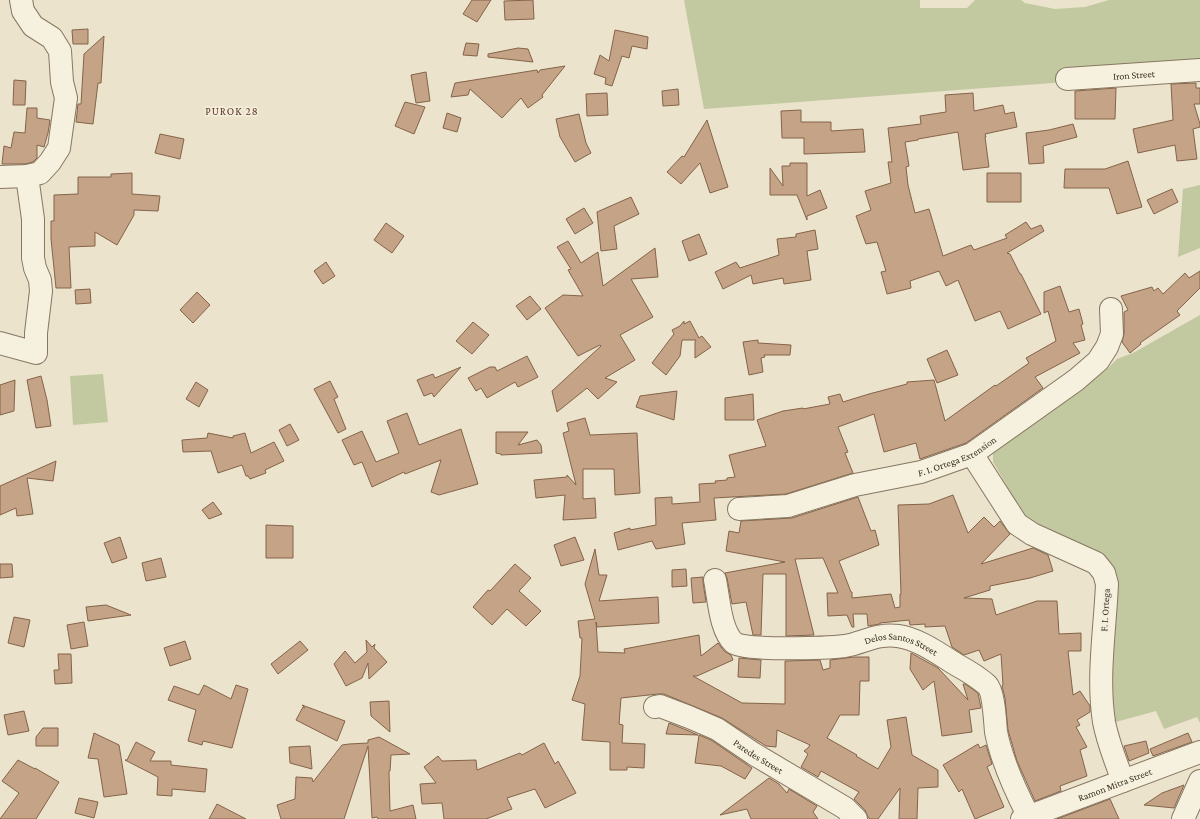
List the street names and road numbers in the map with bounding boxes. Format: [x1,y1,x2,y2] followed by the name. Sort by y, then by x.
[1112,68,1156,81] street label: Iron Street
[917,433,998,478] street label: F. I. Ortega Extension
[1098,588,1112,632] street label: F. I. Ortega
[863,630,940,658] street label: Delos Santos Street
[732,736,786,776] street label: Paredes Street
[1076,765,1154,803] street label: Ramon Mitra Street

